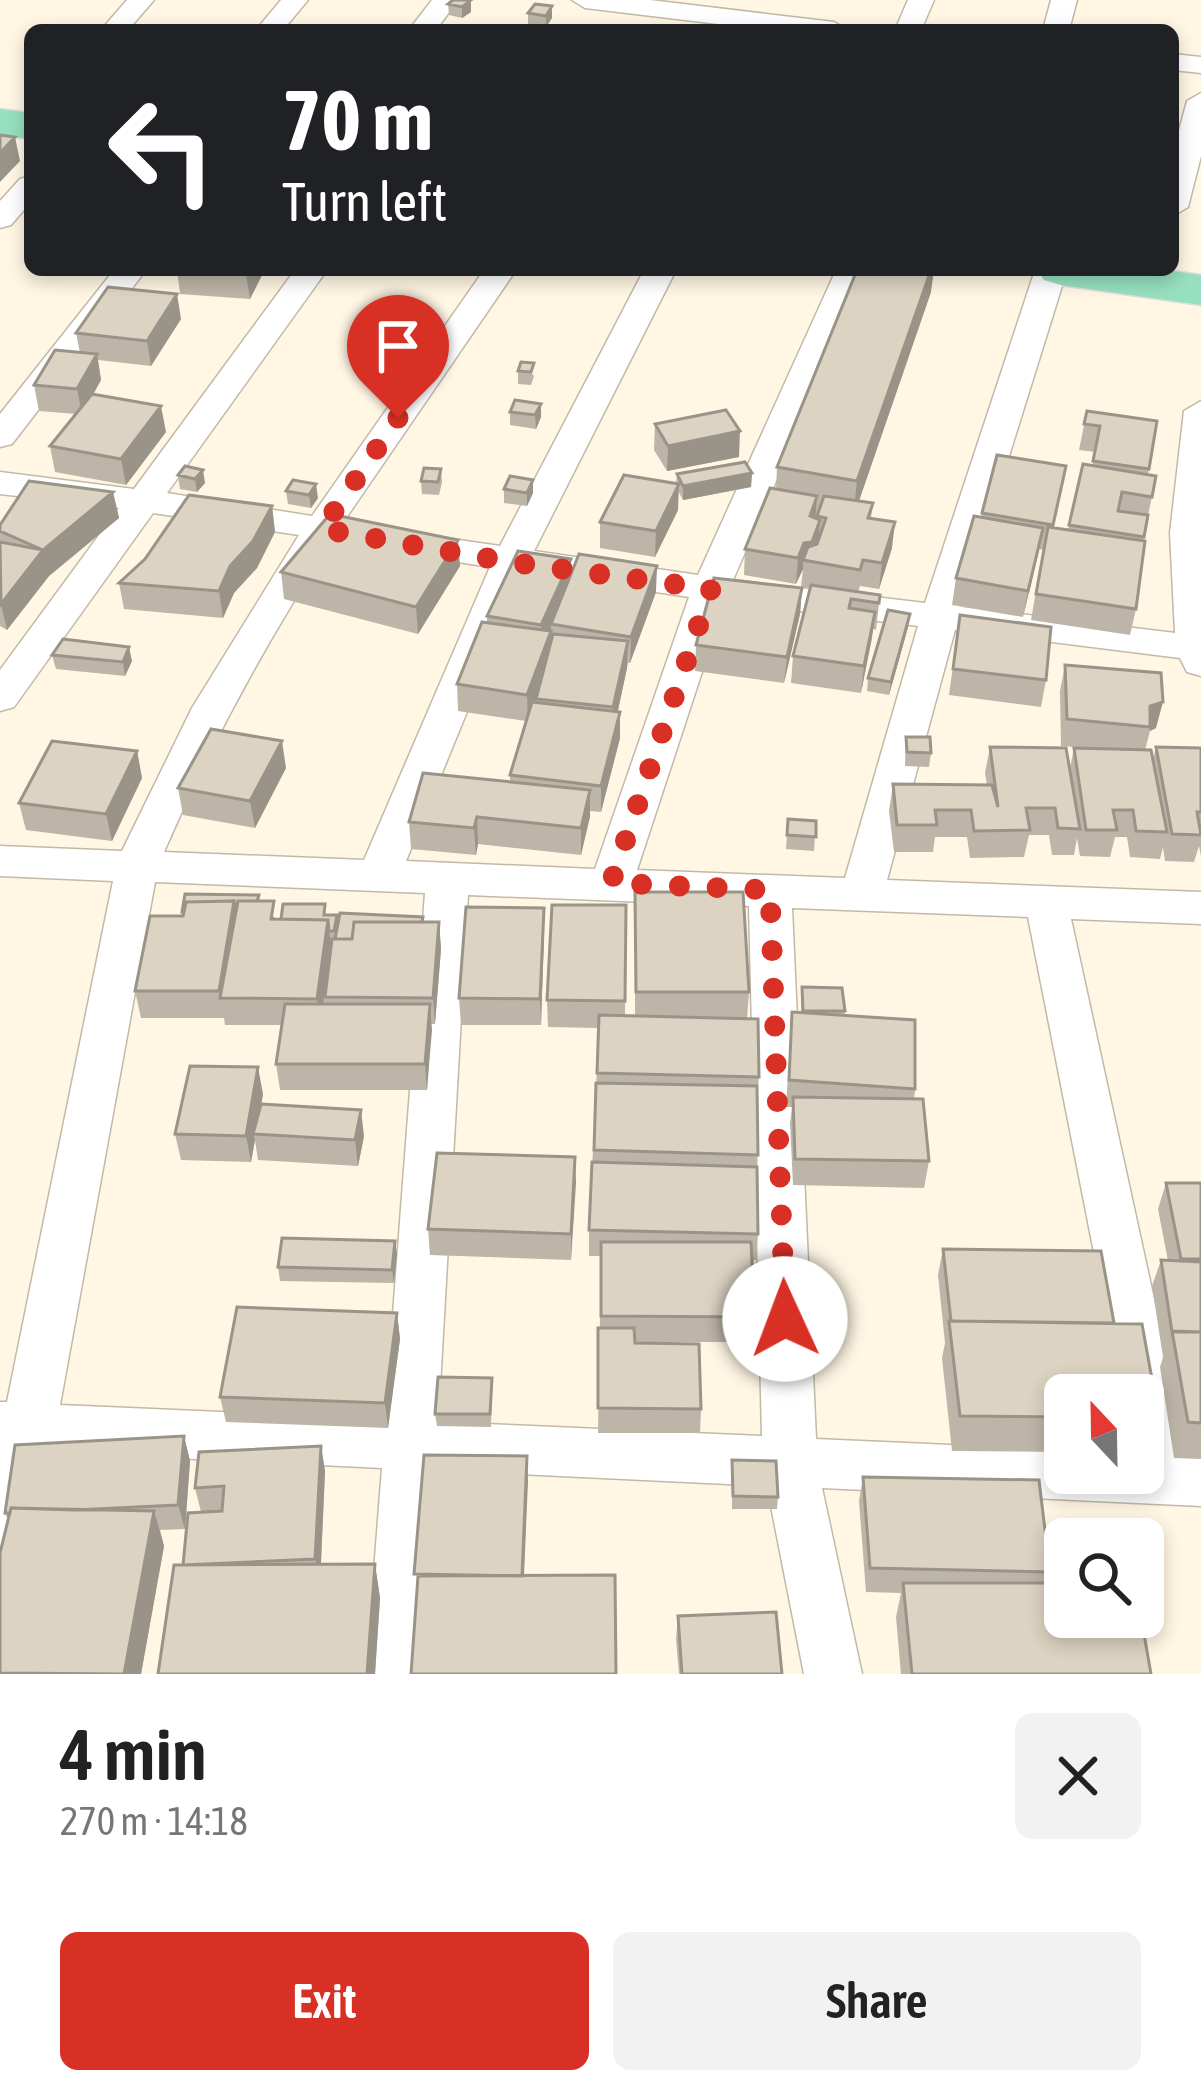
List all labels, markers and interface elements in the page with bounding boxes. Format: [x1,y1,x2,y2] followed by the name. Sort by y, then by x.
[84,72,240,228] icon: left
[282,72,433,168] text: 70 m
[282,171,447,232] text: Turn left
[347,295,449,418] pin
[365,313,431,379] icon: arrive
[722,1256,848,1382] position arrow
[1044,1374,1164,1494] north arrow
[1044,1374,1164,1638] map controls
[1044,1518,1164,1638] button: search
[60,1713,207,1795] text: 4 min
[1015,1713,1141,1839] button: close
[60,1799,248,1843] text: 270 m · 14:18
[60,1932,589,2070] button: Exit
[613,1932,1141,2070] button: Share

